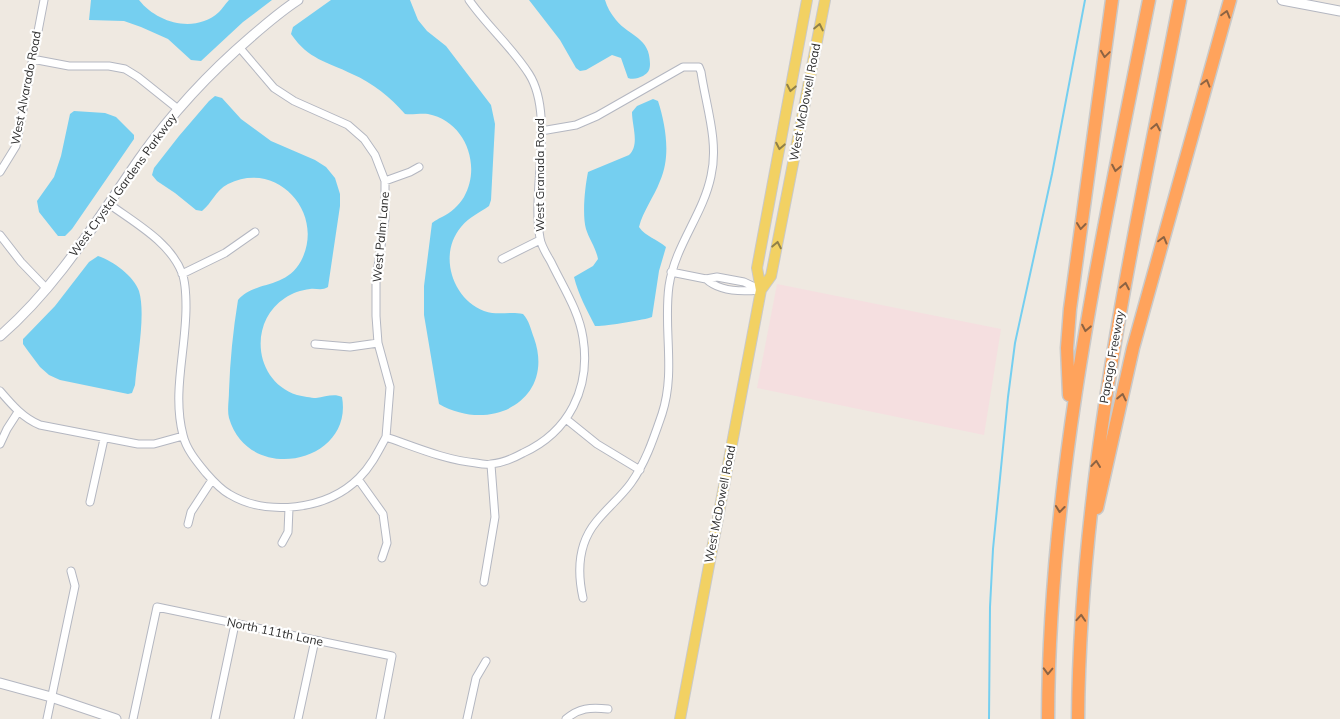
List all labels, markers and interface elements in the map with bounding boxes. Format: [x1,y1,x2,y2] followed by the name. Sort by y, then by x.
[1220,9,1231,18] one-way arrow
[814,23,824,32] one-way arrow
[7,30,44,146] street label: West Alvarado Road
[786,42,823,162] street label: West McDowell Road
[1100,51,1111,59] one-way arrow
[1201,79,1211,88] one-way arrow
[786,83,796,92] one-way arrow
[65,109,180,259] street label: West Crystal Gardens Parkway
[532,118,547,232] street label: West Granada Road
[1150,122,1161,131] one-way arrow
[775,142,785,151] one-way arrow
[1112,164,1122,173] one-way arrow
[369,191,392,283] street label: West Palm Lane
[1076,223,1087,231] one-way arrow
[1157,236,1167,245] one-way arrow
[771,240,782,249] one-way arrow
[1119,282,1130,291] one-way arrow
[1096,309,1127,405] street label: Papago Freeway
[1081,323,1091,332] one-way arrow
[1116,393,1127,402] one-way arrow
[701,444,738,564] street label: West McDowell Road
[1090,459,1101,467] one-way arrow
[1054,505,1065,513] one-way arrow
[226,614,325,649] street label: North 111th Lane
[1076,614,1087,622] one-way arrow
[1043,667,1054,675] one-way arrow

